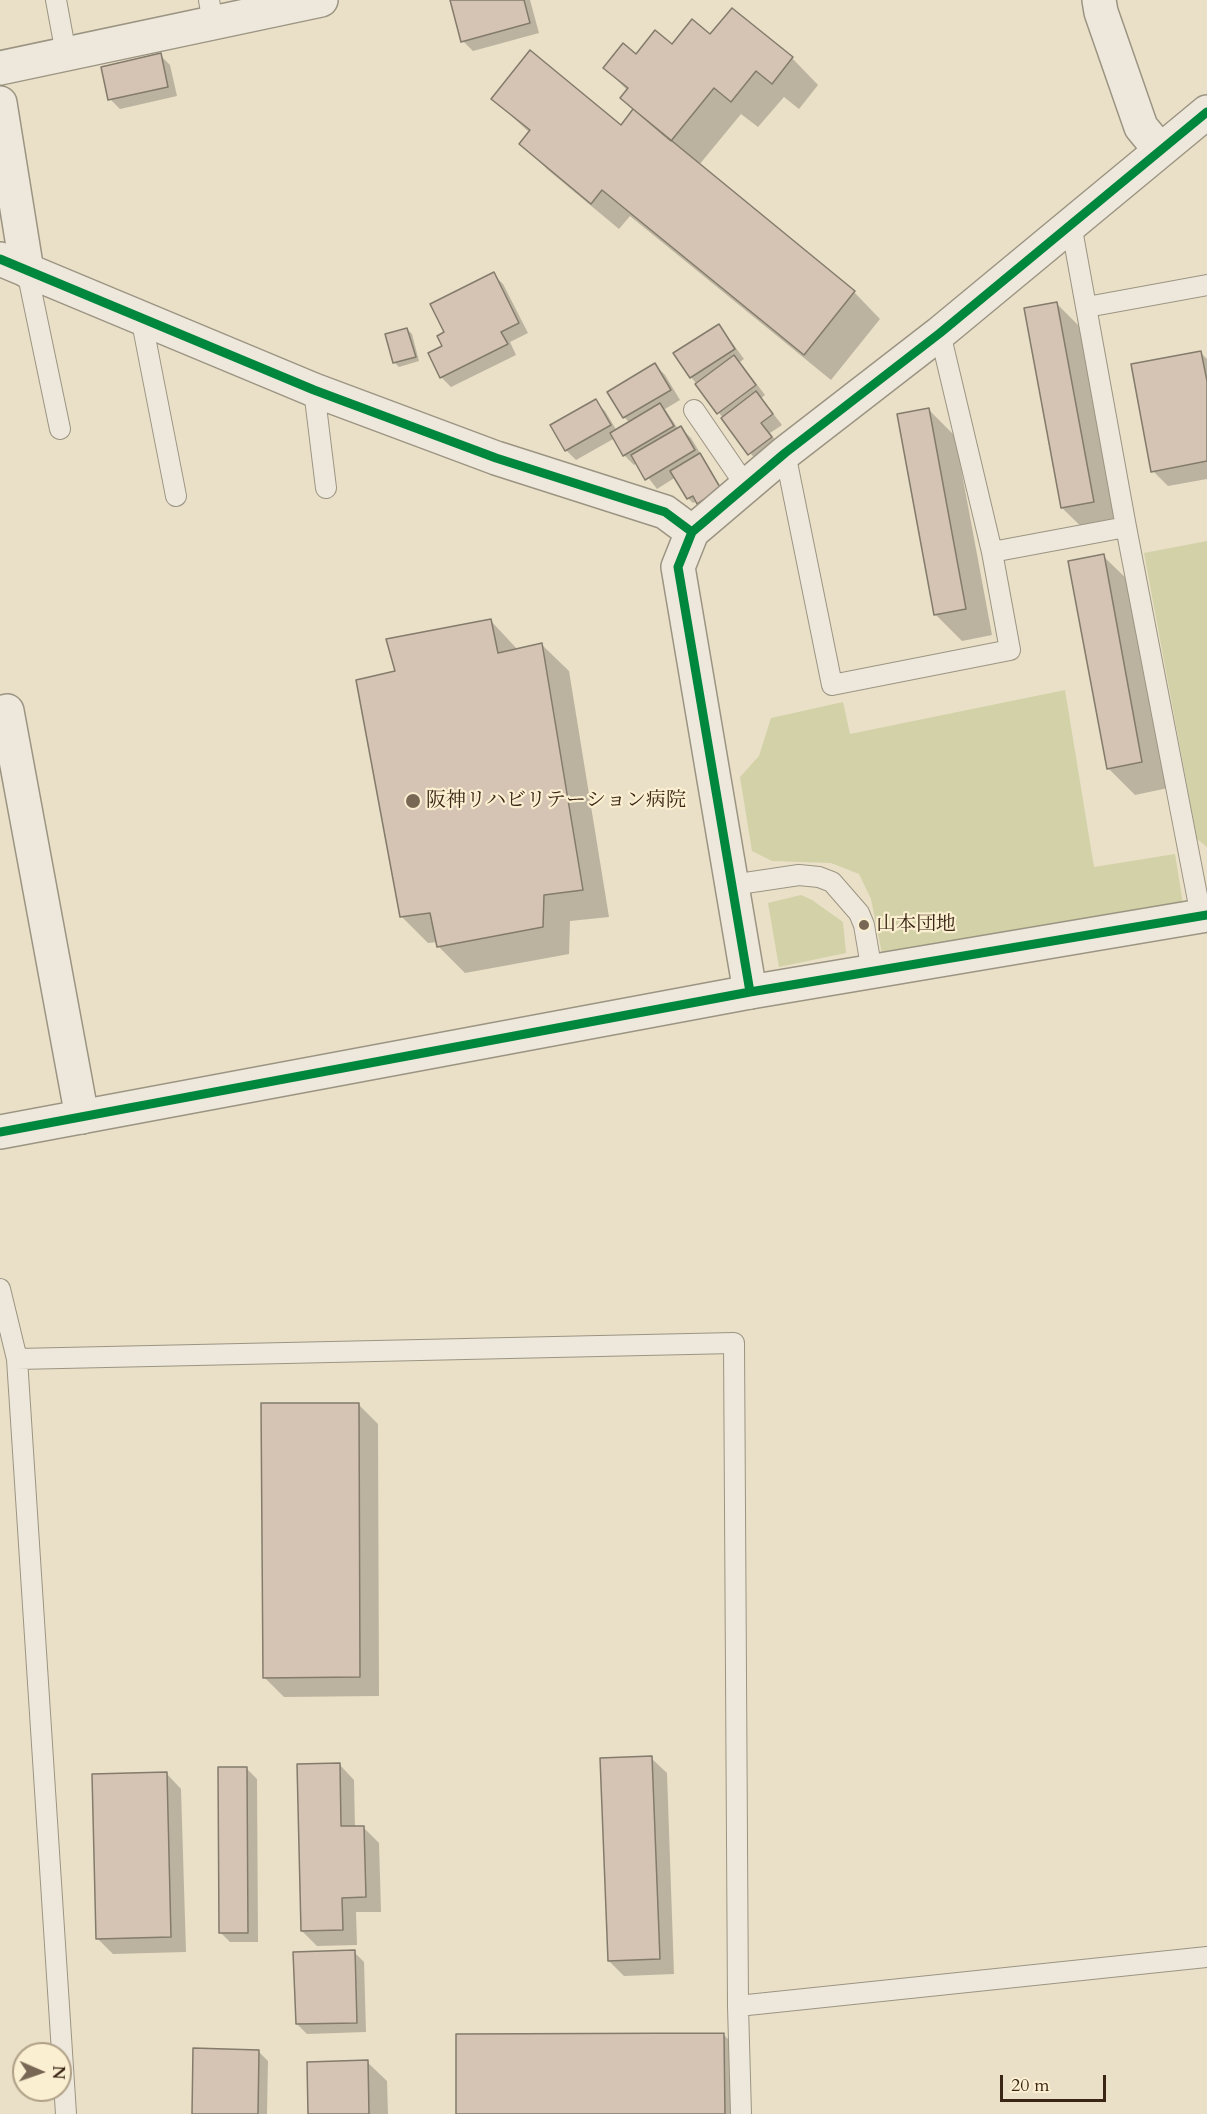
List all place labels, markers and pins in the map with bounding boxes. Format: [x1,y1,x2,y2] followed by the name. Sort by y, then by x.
[426,789,686,813] place label: 阪神リハビリテーション病院
[404,792,422,810] marker: 阪神リハビリテーション病院
[876,913,956,937] place label: 山本団地
[857,918,871,932] marker: 山本団地

